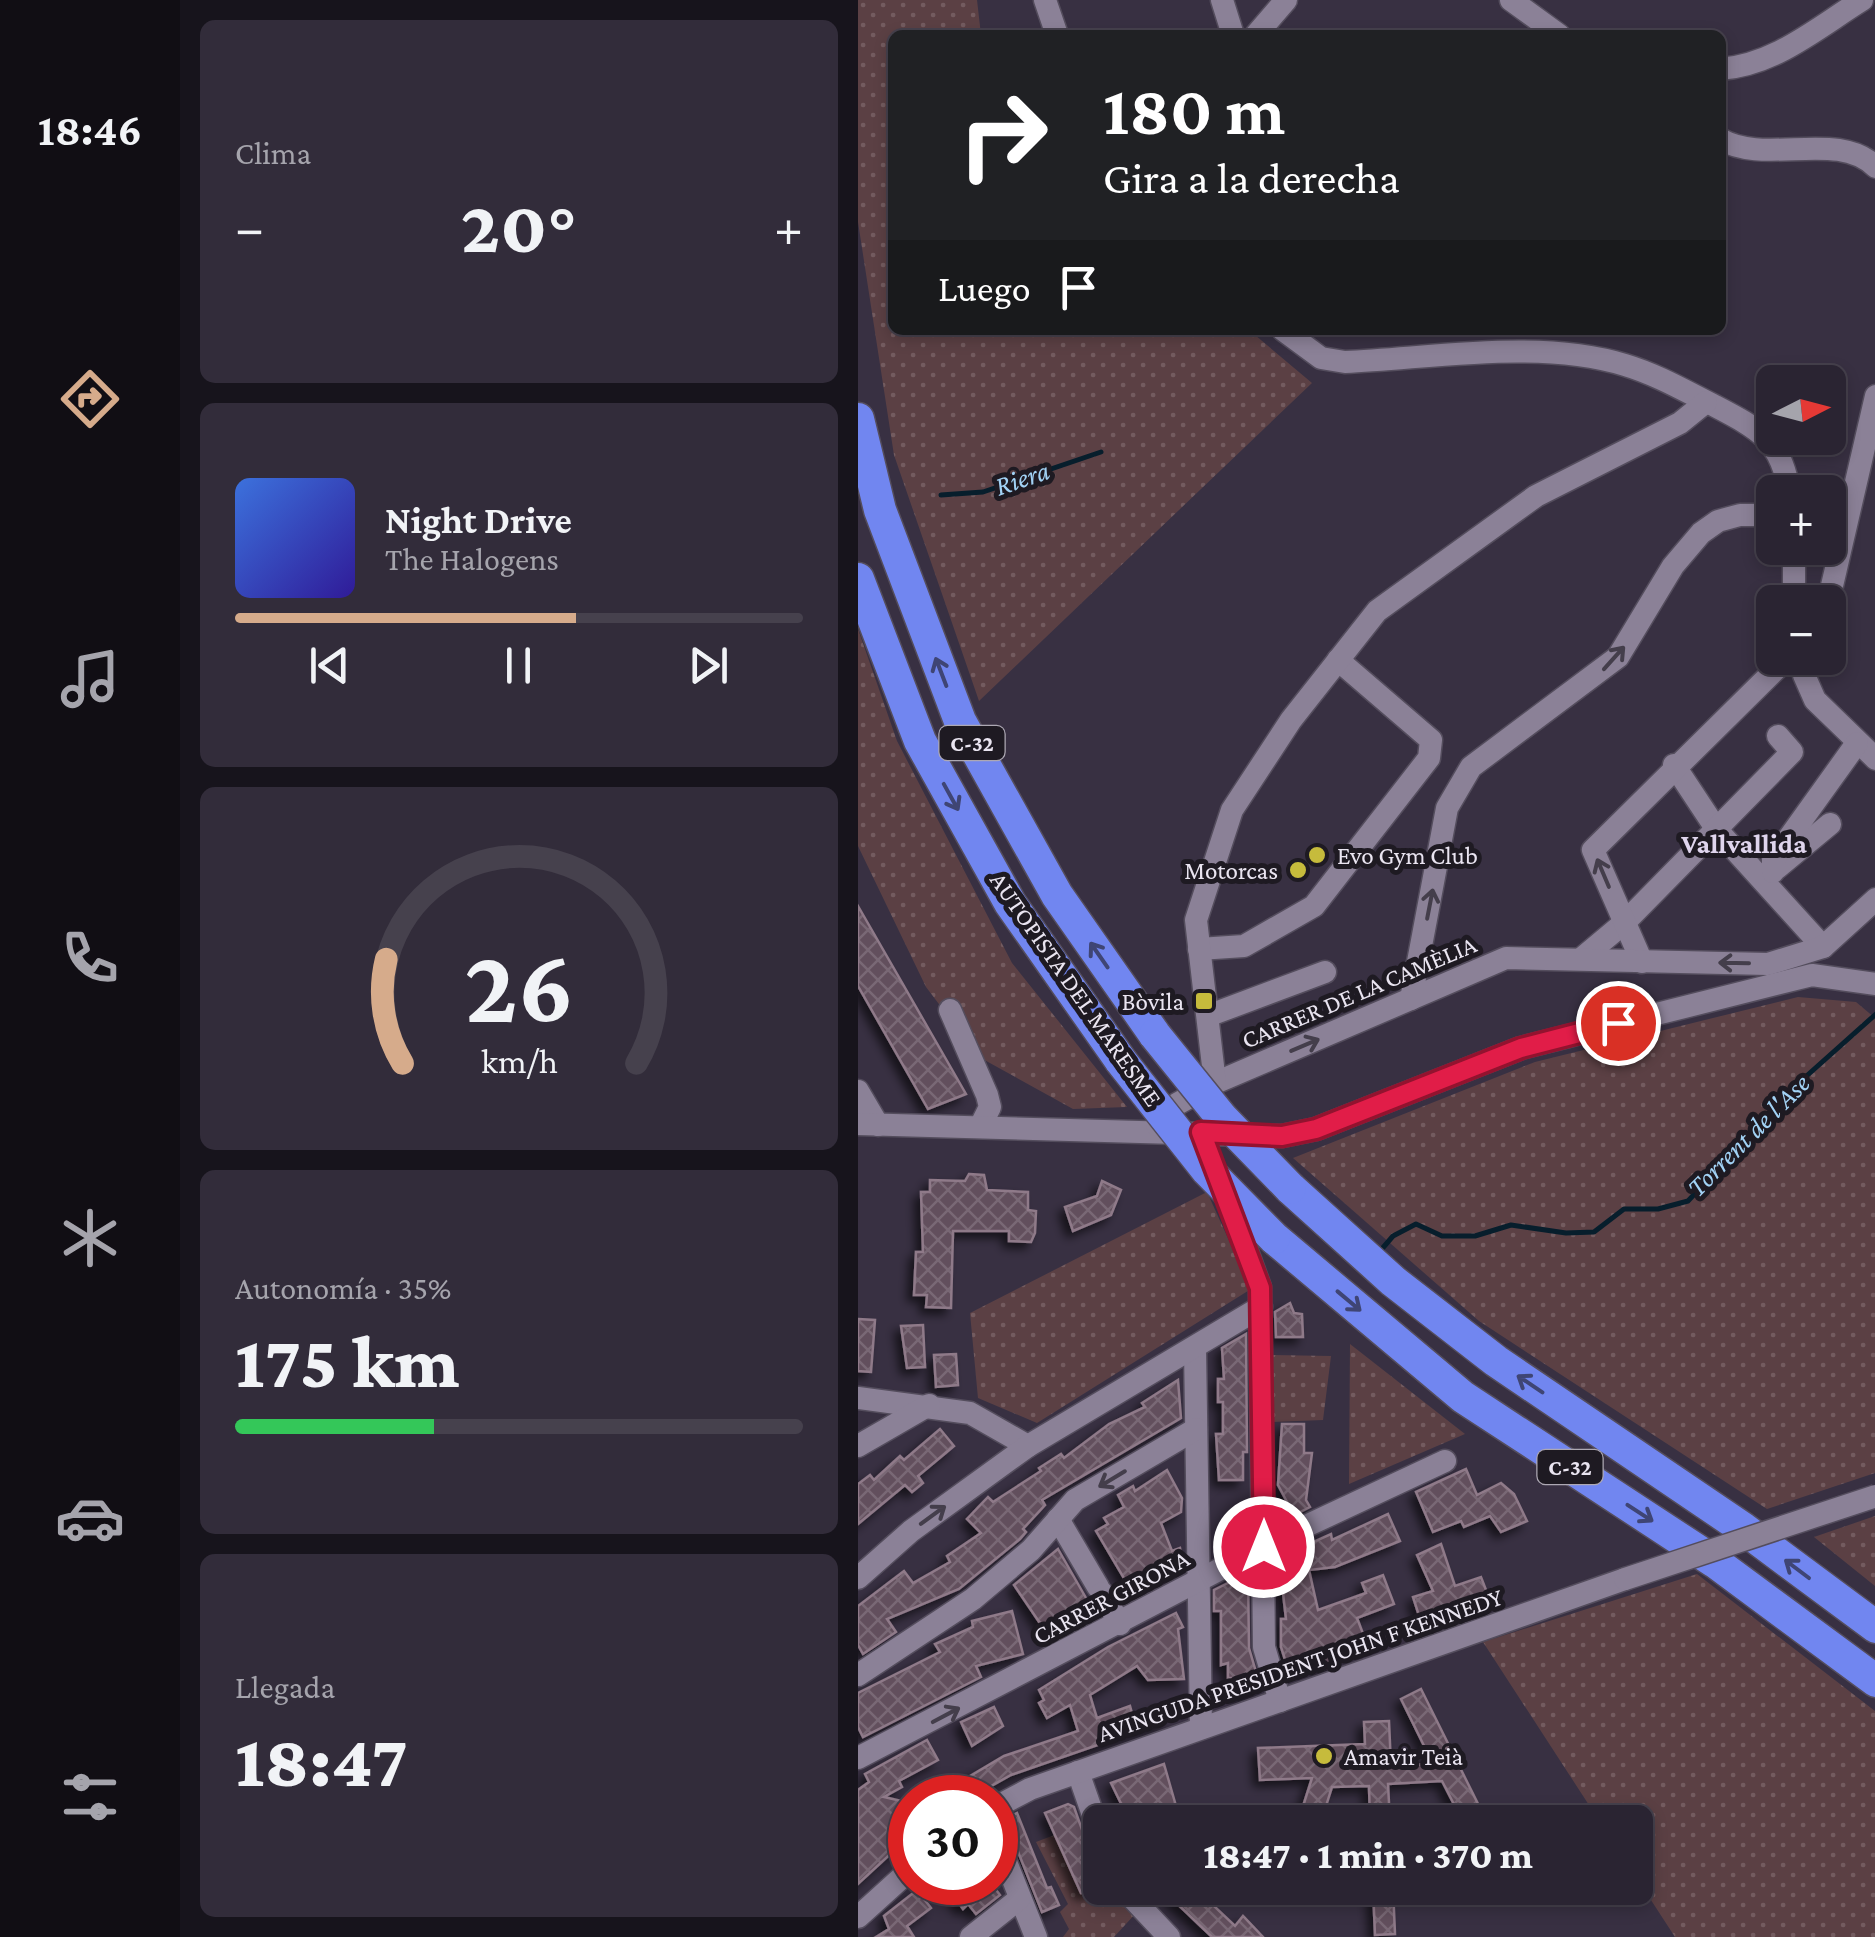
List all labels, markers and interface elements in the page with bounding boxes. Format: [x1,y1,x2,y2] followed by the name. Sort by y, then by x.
[938,70,1068,200] icon: right
[1103,71,1285,149] text: 180 m
[38,105,142,155] text: 18:46
[235,135,311,171] text: Clima
[1103,153,1400,203] text: Gira a la derecha
[461,185,577,268] text: 20°
[235,197,264,258] text: −
[774,197,803,258] text: +
[1051,260,1106,315] icon: arrive
[938,267,1031,309] text: Luego
[55,364,125,434] icon: directions
[1756,365,1846,455] north arrow
[1756,365,1846,675] map controls
[991,454,1053,502] water label: Riera
[1756,475,1846,565] button: +
[385,499,572,541] text: Night Drive
[385,541,559,577] text: The Halogens
[1756,585,1846,675] button: −
[302,638,357,693] icon: previous
[491,638,546,693] icon: pause
[681,638,736,693] icon: next
[55,644,125,714] icon: music
[1602,646,1625,671] one-way arrow
[931,657,949,688] one-way arrow
[940,726,1004,760] road number: C-32
[942,782,962,811] one-way arrow
[1680,828,1807,859] district label: Vallvallida
[1337,842,1478,870] place label: Evo Gym Club
[1306,844,1328,866] marker: Evo Gym Club
[1184,857,1278,884] place label: Motorcas
[1593,858,1611,888] one-way arrow
[1287,859,1309,881] marker: Motorcas
[985,867,1167,1111] street label: AUTOPISTA DEL MARESME
[1421,888,1440,920] one-way arrow
[55,923,125,993] icon: phone
[464,928,574,1043] text: 26
[1238,930,1481,1054] street label: CARRER DE LA CAMÈLIA
[1089,941,1110,969] one-way arrow
[1718,954,1750,973] one-way arrow
[1576,981,1661,1066] pin
[1122,988,1184,1015] place label: Bòvila
[1193,990,1215,1012] marker: Bòvila
[1591,996,1646,1051] icon: arrive
[1289,1035,1320,1053] one-way arrow
[480,1041,558,1081] text: km/h
[1680,1067,1816,1203] water label: Torrent de l'Ase
[55,1203,125,1273] icon: climate
[235,1270,451,1306] text: Autonomía · 35%
[1336,1290,1361,1313] one-way arrow
[235,1320,459,1403] text: 175 km
[1517,1374,1545,1395] one-way arrow
[1538,1450,1602,1484] road number: C-32
[1098,1469,1127,1489] one-way arrow
[55,1483,125,1553] icon: car
[1212,1495,1316,1599] position arrow
[1625,1502,1653,1523] one-way arrow
[919,1505,946,1526] one-way arrow
[1028,1544,1194,1649] street label: CARRER GIRONA
[1784,1558,1811,1579] one-way arrow
[1094,1583,1507,1748] street label: AVINGUDA PRESIDENT JOHN F KENNEDY
[235,1669,335,1705] text: Llegada
[930,1705,960,1725] one-way arrow
[235,1719,408,1802] text: 18:47
[1344,1743,1464,1770] place label: Amavir Teià
[1313,1745,1335,1767] marker: Amavir Teià
[55,1762,125,1832] icon: filters
[888,1775,1018,1905] speed limit sign: 30
[1203,1834,1533,1876] text: 18:47 · 1 min · 370 m

